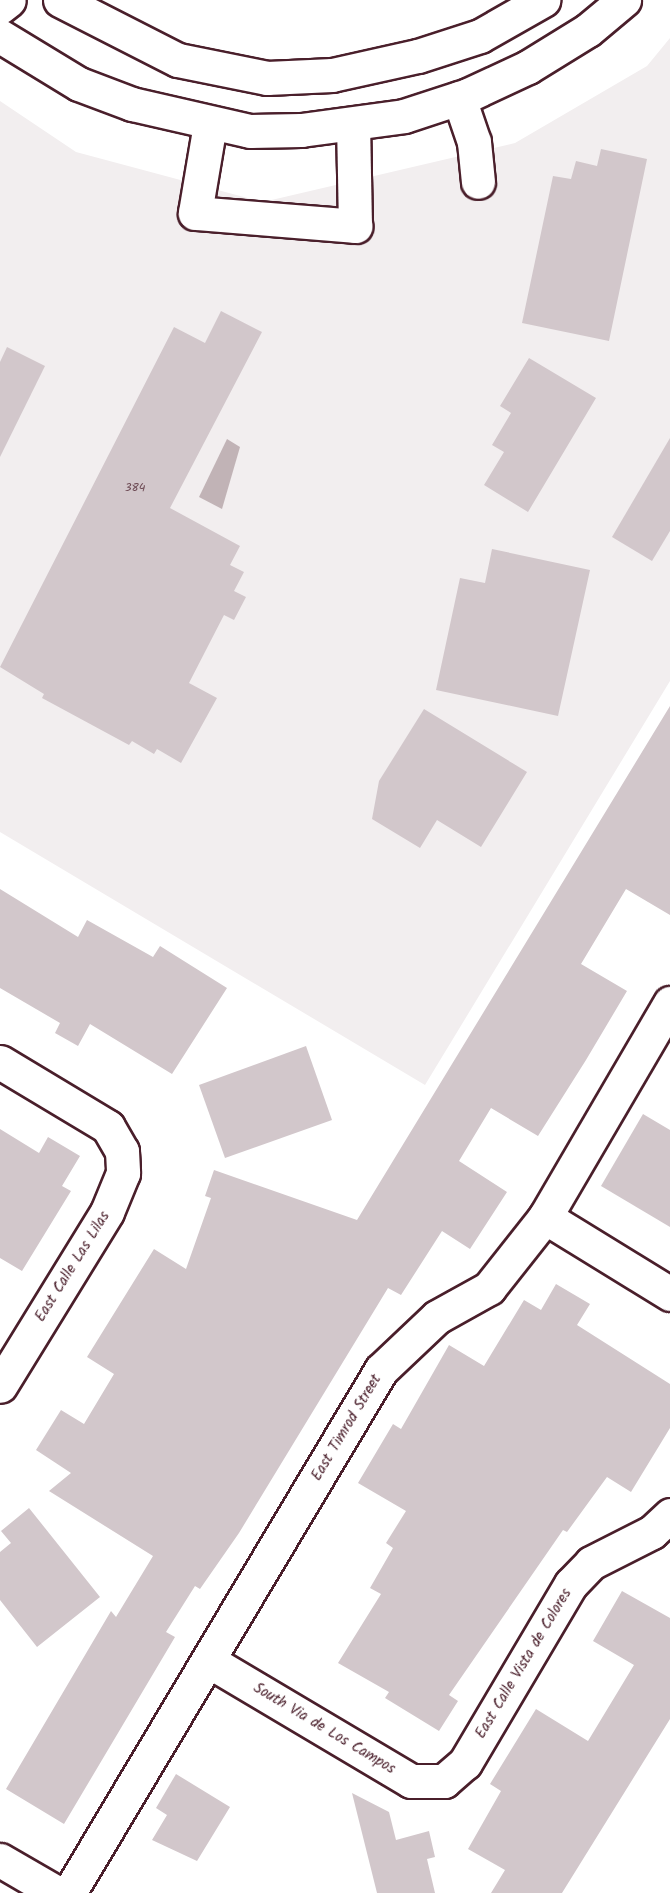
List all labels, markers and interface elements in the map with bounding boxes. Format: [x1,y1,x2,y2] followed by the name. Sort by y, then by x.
[125,481,145,495] house number: 384
[32,1209,114,1325] street label: East Calle Las Lilas
[308,1372,386,1484] street label: East Timrod Street
[472,1586,576,1742] street label: East Calle Vista de Colores
[250,1679,398,1779] street label: South Via de Los Campos

